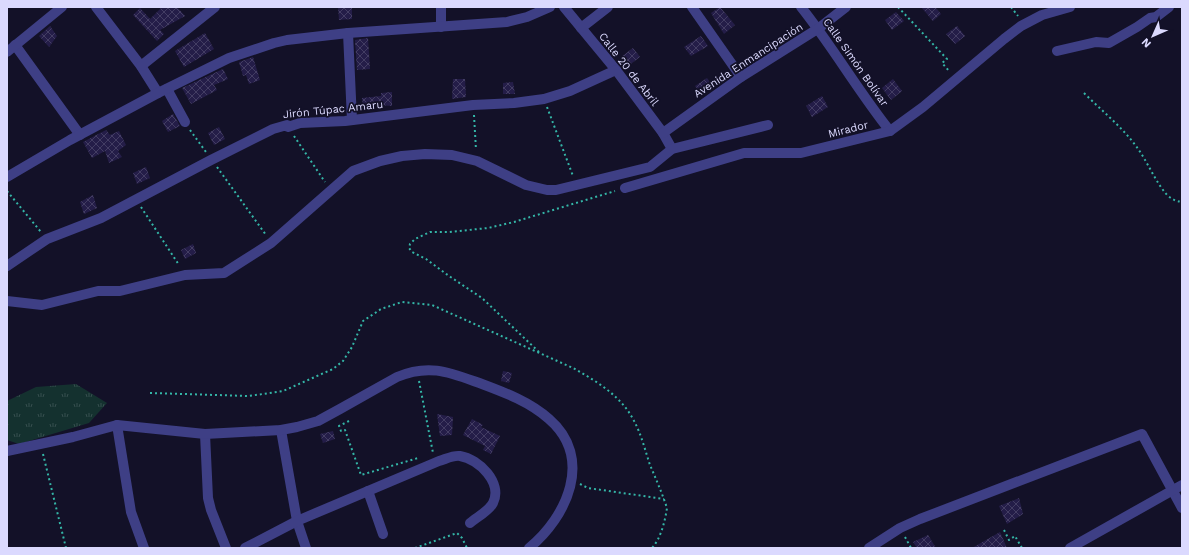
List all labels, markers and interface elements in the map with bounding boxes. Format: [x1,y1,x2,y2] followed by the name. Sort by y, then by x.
[820,16,891,109] street label: Calle Simón Bolívar
[1133,16,1173,56] north arrow
[691,20,805,101] street label: Avenida Enmancipación
[596,30,662,109] street label: Calle 20 de Abril
[1139,35,1154,50] text: N
[282,98,384,121] street label: Jirón Túpac Amaru
[827,118,870,141] street label: Mirador

